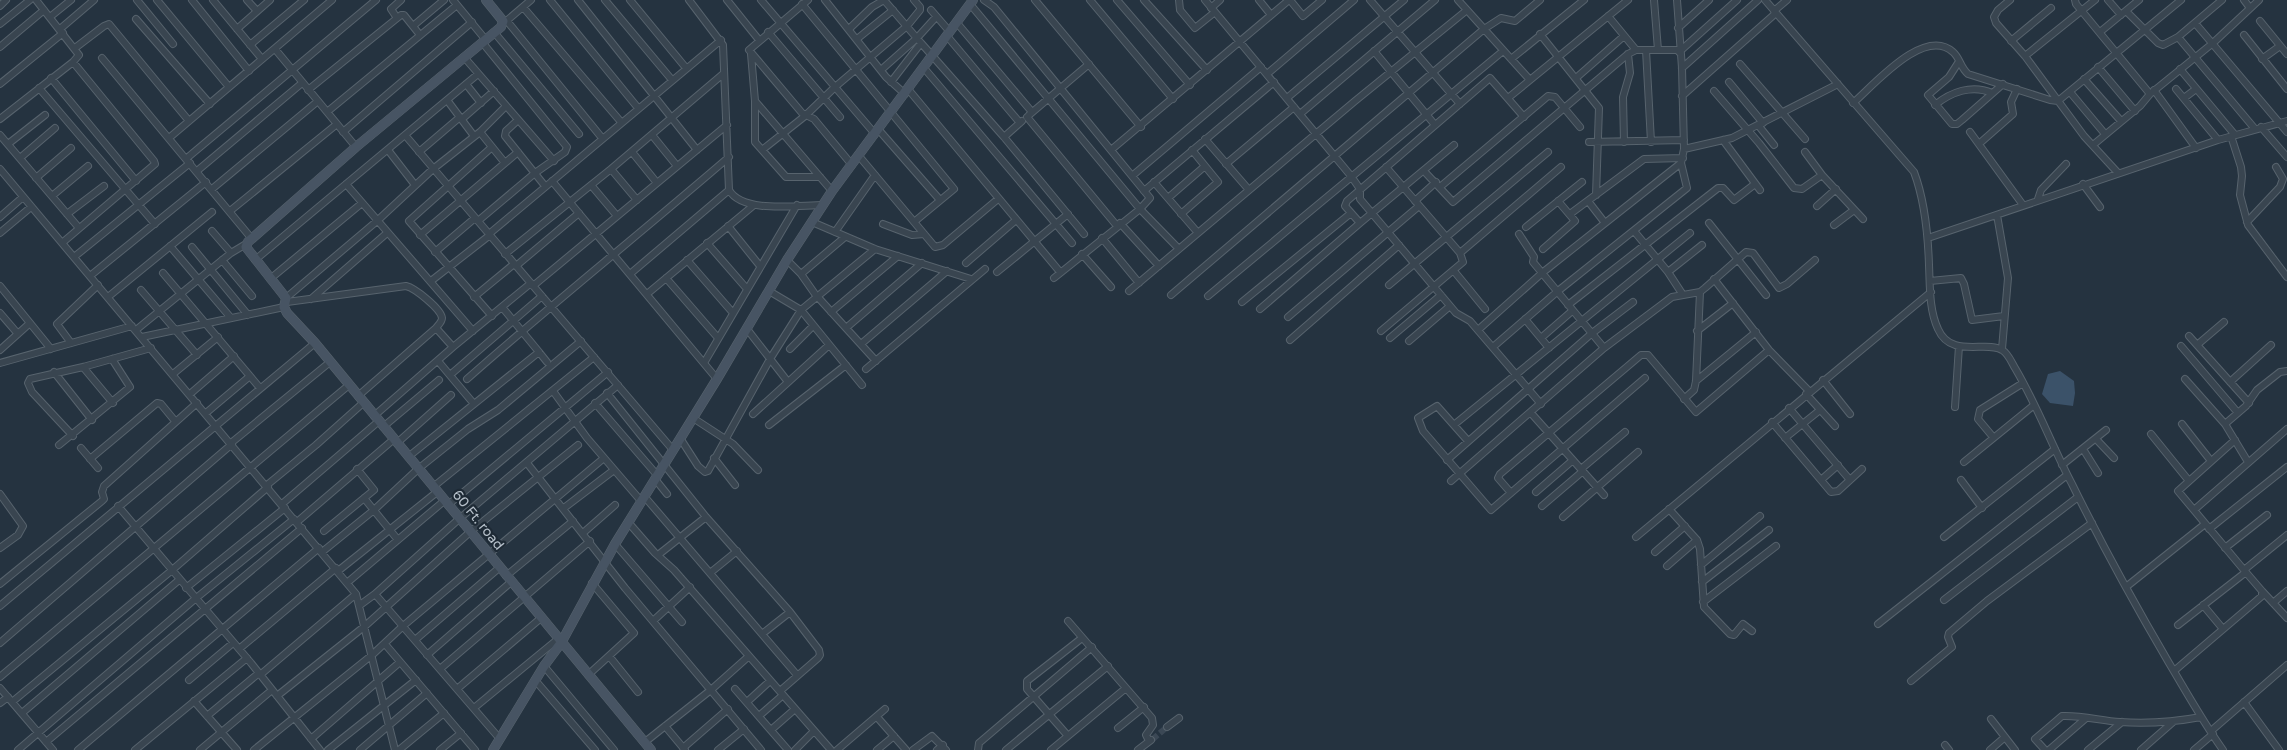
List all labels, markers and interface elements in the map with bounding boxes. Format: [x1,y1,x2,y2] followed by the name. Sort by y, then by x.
[449,487,507,553] street label: 60 Ft. road

